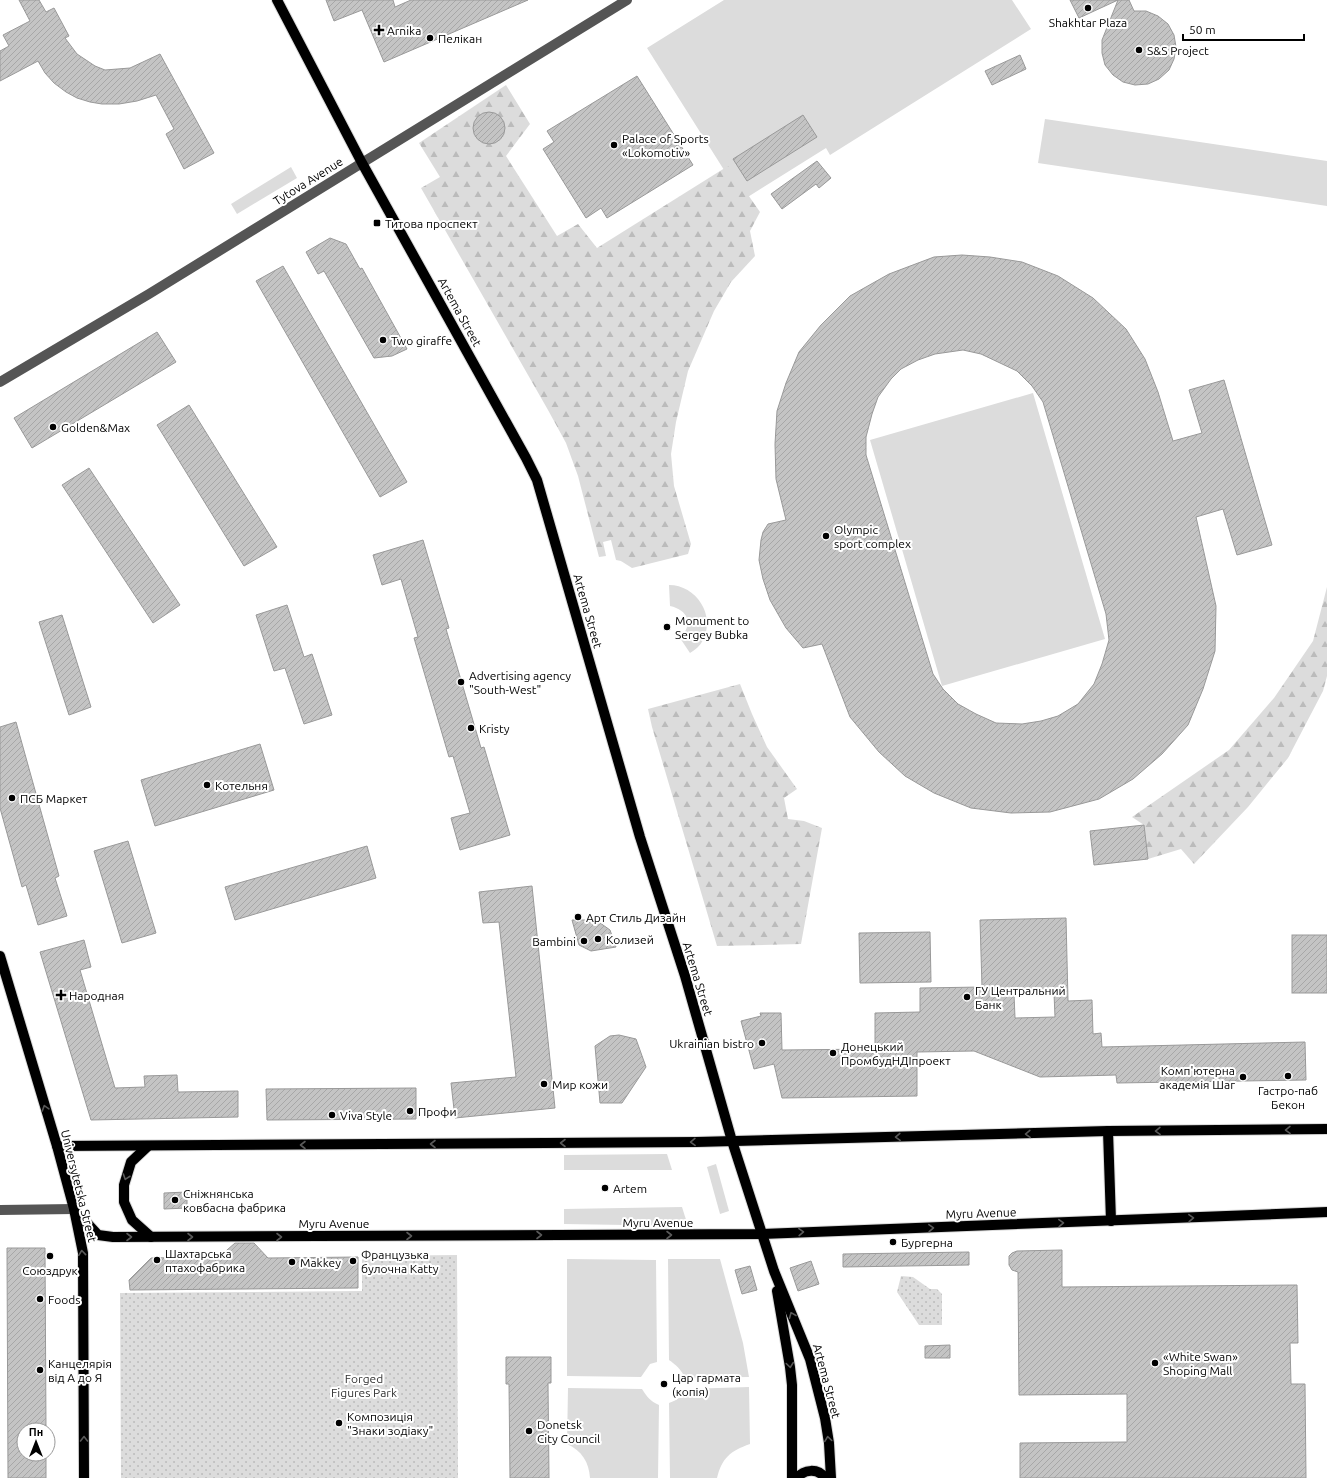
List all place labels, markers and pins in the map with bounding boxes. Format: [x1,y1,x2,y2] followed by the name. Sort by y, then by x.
[1083,3,1093,13] marker: Shakhtar Plaza
[1049,16,1127,29] place label: Shakhtar Plaza
[387,24,421,37] place label: Arnika
[374,25,384,35] marker: Arnika
[438,32,482,45] place label: Пелікан
[425,33,435,43] marker: Пелікан
[1147,44,1209,57] place label: S&S Project
[1134,45,1144,55] marker: S&S Project
[622,132,709,159] place label: Palace of Sports «Lokomotiv»
[609,140,619,150] marker: Palace of Sports «Lokomotiv»
[385,217,478,230] place label: Титова проспект
[372,218,382,228] marker: Титова проспект
[391,334,452,347] place label: Two giraffe
[378,335,388,345] marker: Two giraffe
[61,421,130,434] place label: Golden&Max
[48,422,58,432] marker: Golden&Max
[834,523,911,550] place label: Olympic sport complex
[821,531,831,541] marker: Olympic sport complex
[675,614,749,641] place label: Monument to Sergey Bubka
[662,622,672,632] marker: Monument to Sergey Bubka
[469,669,571,696] place label: Advertising agency "South-West"
[456,677,466,687] marker: Advertising agency "South-West"
[479,722,510,735] place label: Kristy
[466,723,476,733] marker: Kristy
[215,779,268,792] place label: Котельня
[202,780,212,790] marker: Котельня
[20,792,88,805] place label: ПСБ Маркет
[7,793,17,803] marker: ПСБ Маркет
[586,911,686,924] place label: Арт Стиль Дизайн
[573,912,583,922] marker: Арт Стиль Дизайн
[606,933,654,946] place label: Колизей
[593,934,603,944] marker: Колизей
[532,935,576,948] place label: Bambini
[579,936,589,946] marker: Bambini
[975,984,1066,1011] place label: ГУ Центральний Банк
[69,989,124,1002] place label: Народная
[56,990,66,1000] marker: Народная
[962,992,972,1002] marker: ГУ Центральний Банк
[669,1037,754,1050] place label: Ukrainian bistro
[757,1038,767,1048] marker: Ukrainian bistro
[841,1040,951,1067] place label: Донецький ПромбудНДІпроект
[828,1048,838,1058] marker: Донецький ПромбудНДІпроект
[1159,1064,1235,1091] place label: Комп'ютерна академія Шаг
[1283,1071,1293,1081] marker: Гастро-паб Бекон
[1238,1072,1248,1082] marker: Комп'ютерна академія Шаг
[552,1078,608,1091] place label: Мир кожи
[539,1079,549,1089] marker: Мир кожи
[1258,1084,1318,1111] place label: Гастро-паб Бекон
[418,1105,457,1118] place label: Профи
[405,1106,415,1116] marker: Профи
[340,1109,392,1122] place label: Viva Style
[327,1110,337,1120] marker: Viva Style
[613,1182,647,1195] place label: Artem
[600,1183,610,1193] marker: Artem
[183,1187,286,1214] place label: Сніжнянська ковбасна фабрика
[170,1195,180,1205] marker: Сніжнянська ковбасна фабрика
[901,1236,953,1249] place label: Бургерна
[888,1237,898,1247] marker: Бургерна
[165,1247,245,1274] place label: Шахтарська птахофабрика
[361,1248,439,1275] place label: Французька булочна Katty
[45,1251,55,1261] marker: Союздрук
[152,1255,162,1265] marker: Шахтарська птахофабрика
[300,1256,341,1269] place label: Makkey
[348,1256,358,1266] marker: Французька булочна Katty
[287,1257,297,1267] marker: Makkey
[22,1264,78,1277] place label: Союздрук
[48,1293,81,1306] place label: Foods
[35,1294,45,1304] marker: Foods
[1163,1350,1238,1377] place label: «White Swan» Shoping Mall
[48,1357,112,1384] place label: Канцелярія від А до Я
[1150,1358,1160,1368] marker: «White Swan» Shoping Mall
[35,1365,45,1375] marker: Канцелярія від А до Я
[672,1371,741,1399] place label: Цар гармата (копія)
[659,1379,669,1389] marker: Цар гармата (копія)
[347,1410,433,1437] place label: Композиція "Знаки зодіаку"
[334,1418,344,1428] marker: Композиція "Знаки зодіаку"
[537,1418,600,1445] place label: Donetsk City Council
[524,1426,534,1436] marker: Donetsk City Council

